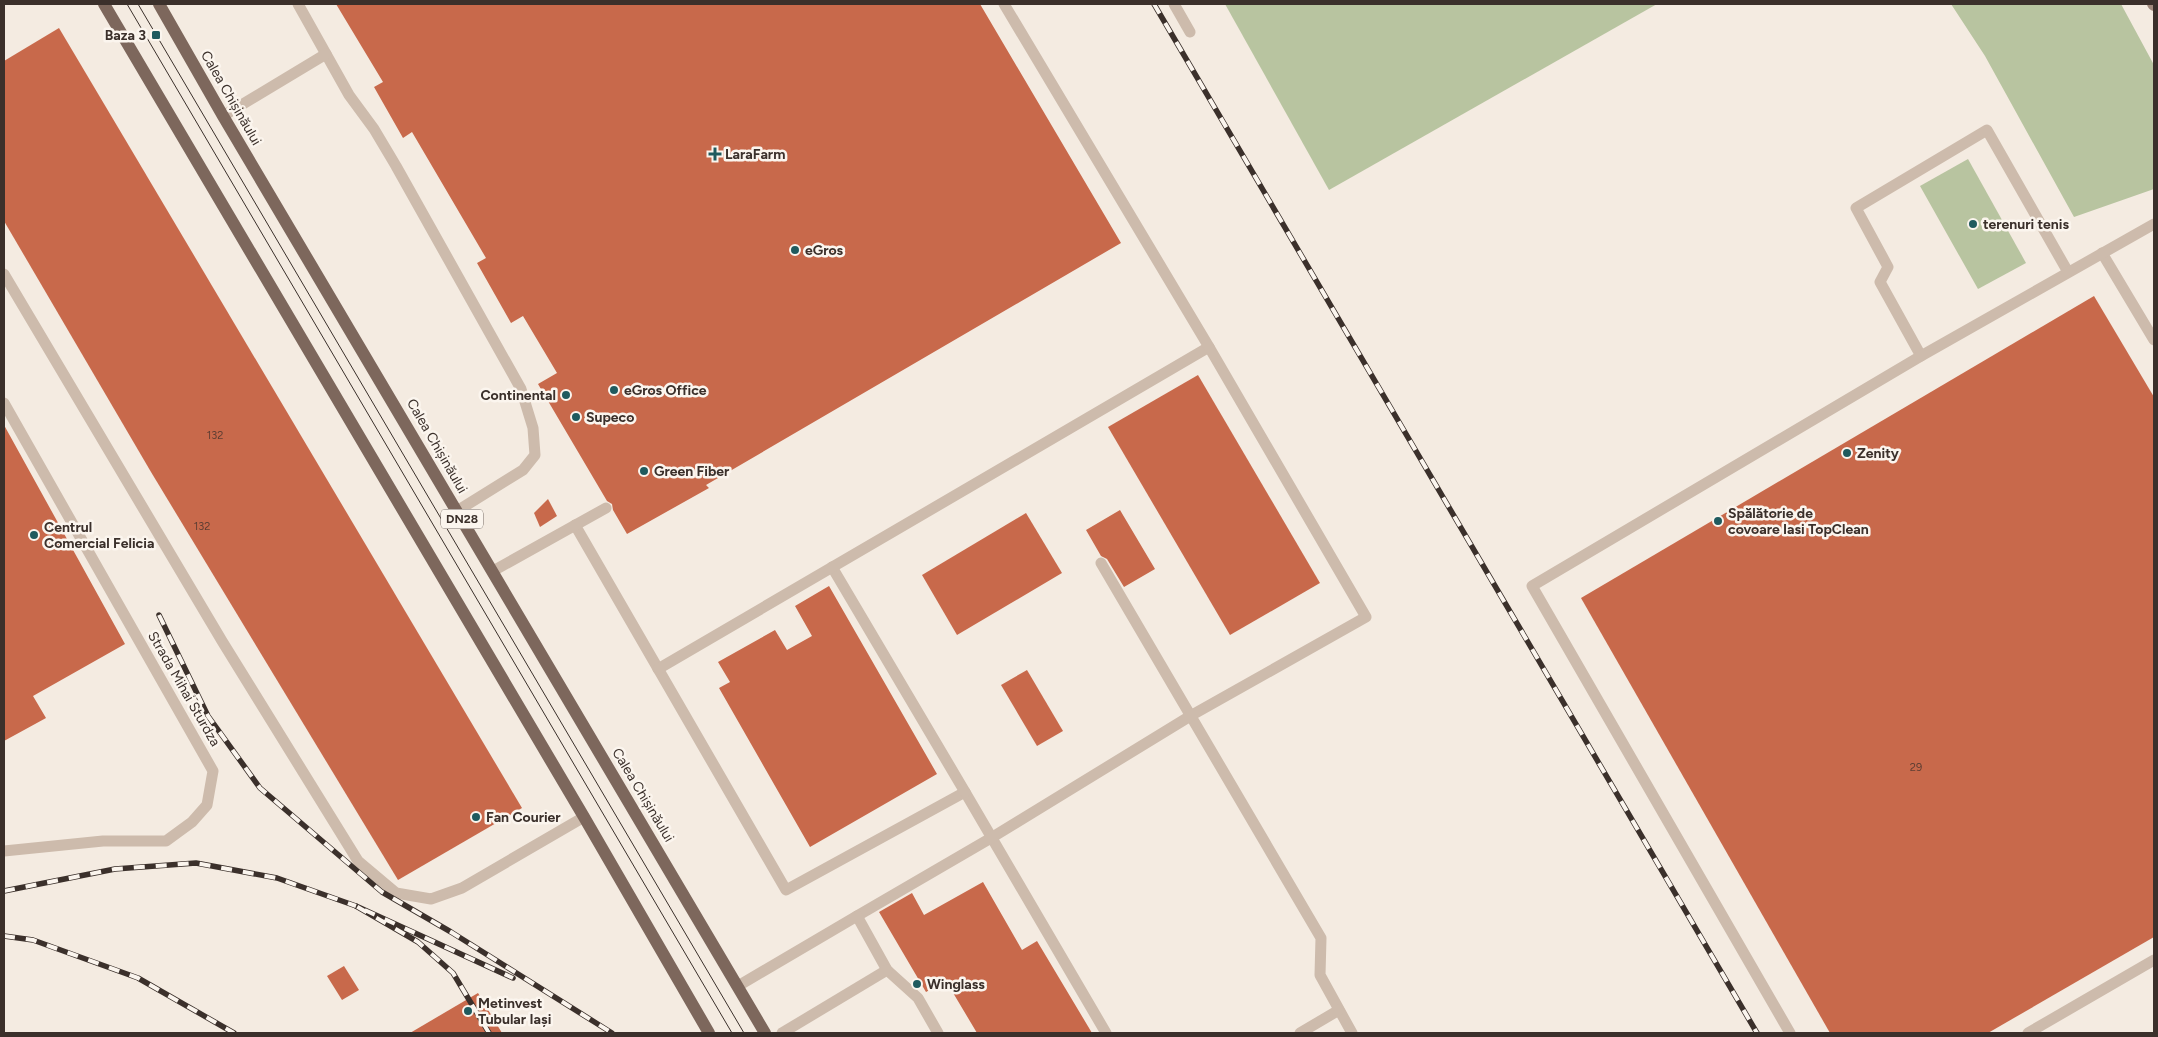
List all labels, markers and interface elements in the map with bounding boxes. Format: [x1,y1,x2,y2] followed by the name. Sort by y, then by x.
[105,27,146,44] place label: Baza 3
[150,29,162,41] marker: Baza 3
[197,48,265,148] street label: Calea Chișinăului
[725,146,785,163] place label: LaraFarm
[709,148,721,160] marker: LaraFarm
[1983,216,2069,233] place label: terenuri tenis
[1967,218,1979,230] marker: terenuri tenis
[805,242,844,259] place label: eGros
[789,244,801,256] marker: eGros
[624,382,707,399] place label: eGros Office
[608,384,620,396] marker: eGros Office
[480,387,556,404] place label: Continental
[560,389,572,401] marker: Continental
[403,396,471,496] street label: Calea Chișinăului
[586,409,634,426] place label: Supeco
[570,411,582,423] marker: Supeco
[207,429,223,442] house number: 132
[1857,445,1900,462] place label: Zenity
[1841,447,1853,459] marker: Zenity
[654,463,730,480] place label: Green Fiber
[638,465,650,477] marker: Green Fiber
[1728,505,1869,538] place label: Spălătorie de covoare Iasi TopClean
[441,509,483,528] road number: DN28
[1712,515,1724,527] marker: Spălătorie de covoare Iasi TopClean
[44,519,154,552] place label: Centrul Comercial Felicia
[194,520,210,533] house number: 132
[28,529,40,541] marker: Centrul Comercial Felicia
[144,628,224,750] street label: Strada Mihai Sturdza
[608,745,678,845] street label: Calea Chișinăului
[1910,761,1922,774] house number: 29
[486,809,561,826] place label: Fan Courier
[470,811,482,823] marker: Fan Courier
[927,976,985,993] place label: Winglass
[911,978,923,990] marker: Winglass
[478,995,551,1028] place label: Metinvest Tubular Iași
[462,1005,474,1017] marker: Metinvest Tubular Iași

